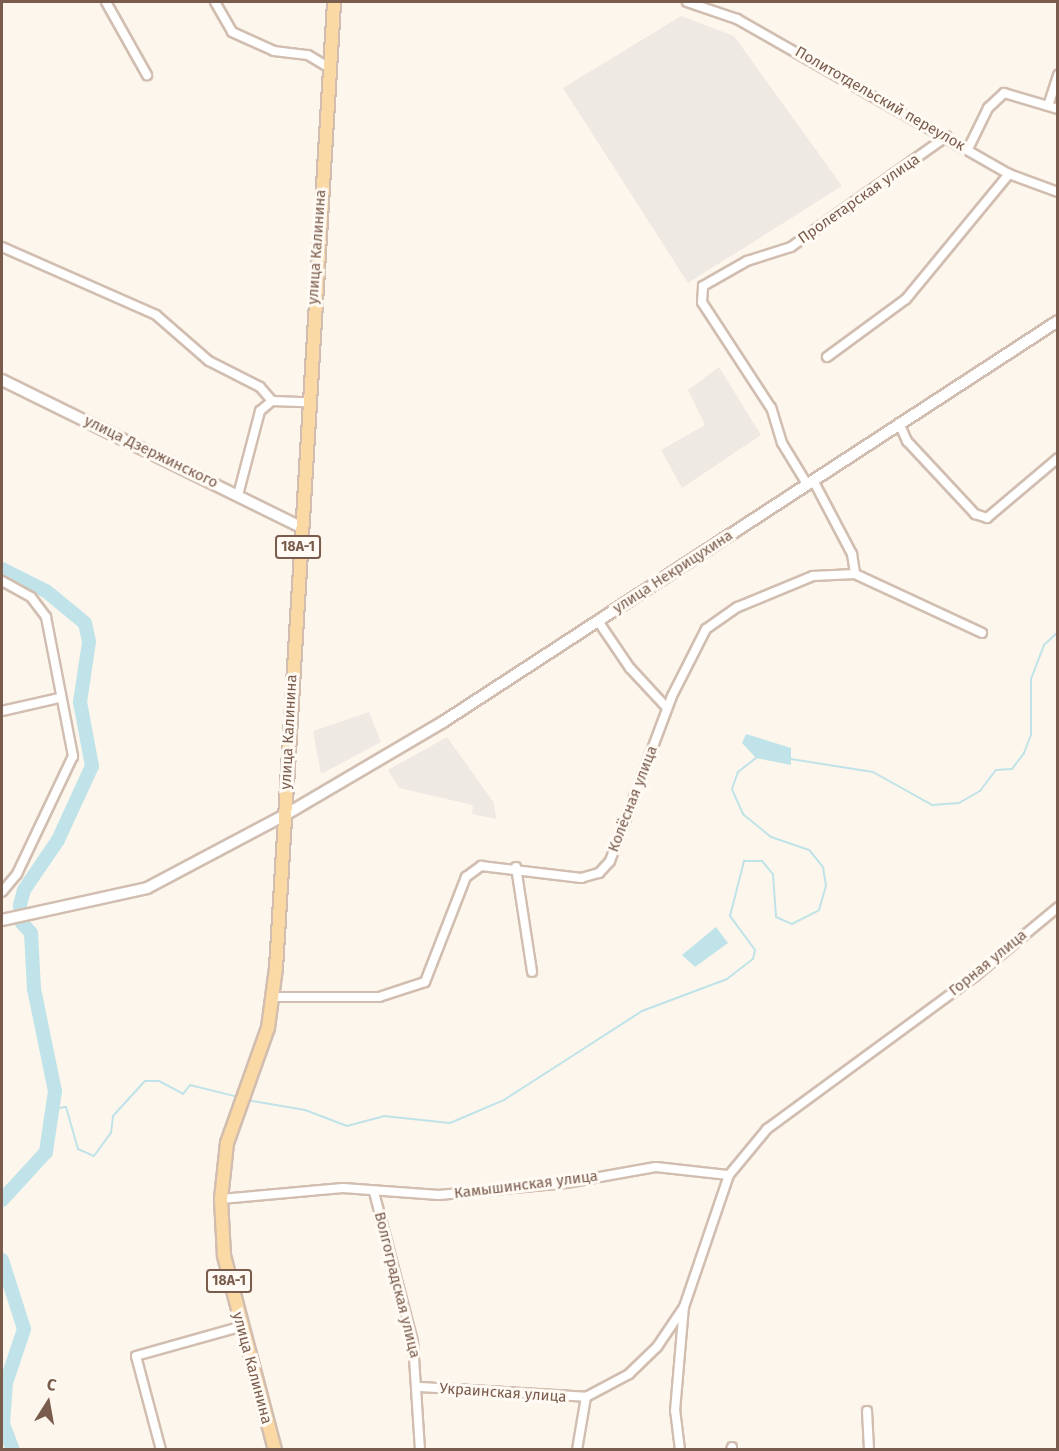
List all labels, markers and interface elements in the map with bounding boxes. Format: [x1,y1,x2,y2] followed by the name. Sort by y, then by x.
[792,43,968,155] street label: Политотдельский переулок
[795,150,923,248] street label: Пролетарская улица
[304,189,330,305] street label: улица Калинина
[81,412,221,492] street label: улица Дзержинского
[610,527,736,617] street label: улица Некрицухина
[274,536,322,558] road number: 18А-1
[277,674,301,790] street label: улица Калинина
[604,743,662,855] street label: Колёсная улица
[945,926,1031,1000] street label: Горная улица
[453,1167,599,1203] street label: Камышинская улица
[370,1210,424,1360] street label: Волгоградская улица
[205,1270,253,1292] road number: 18А-1
[228,1310,276,1426] street label: улица Калинина
[18,1373,78,1433] north arrow
[45,1375,58,1395] text: С
[439,1380,567,1406] street label: Украинская улица

